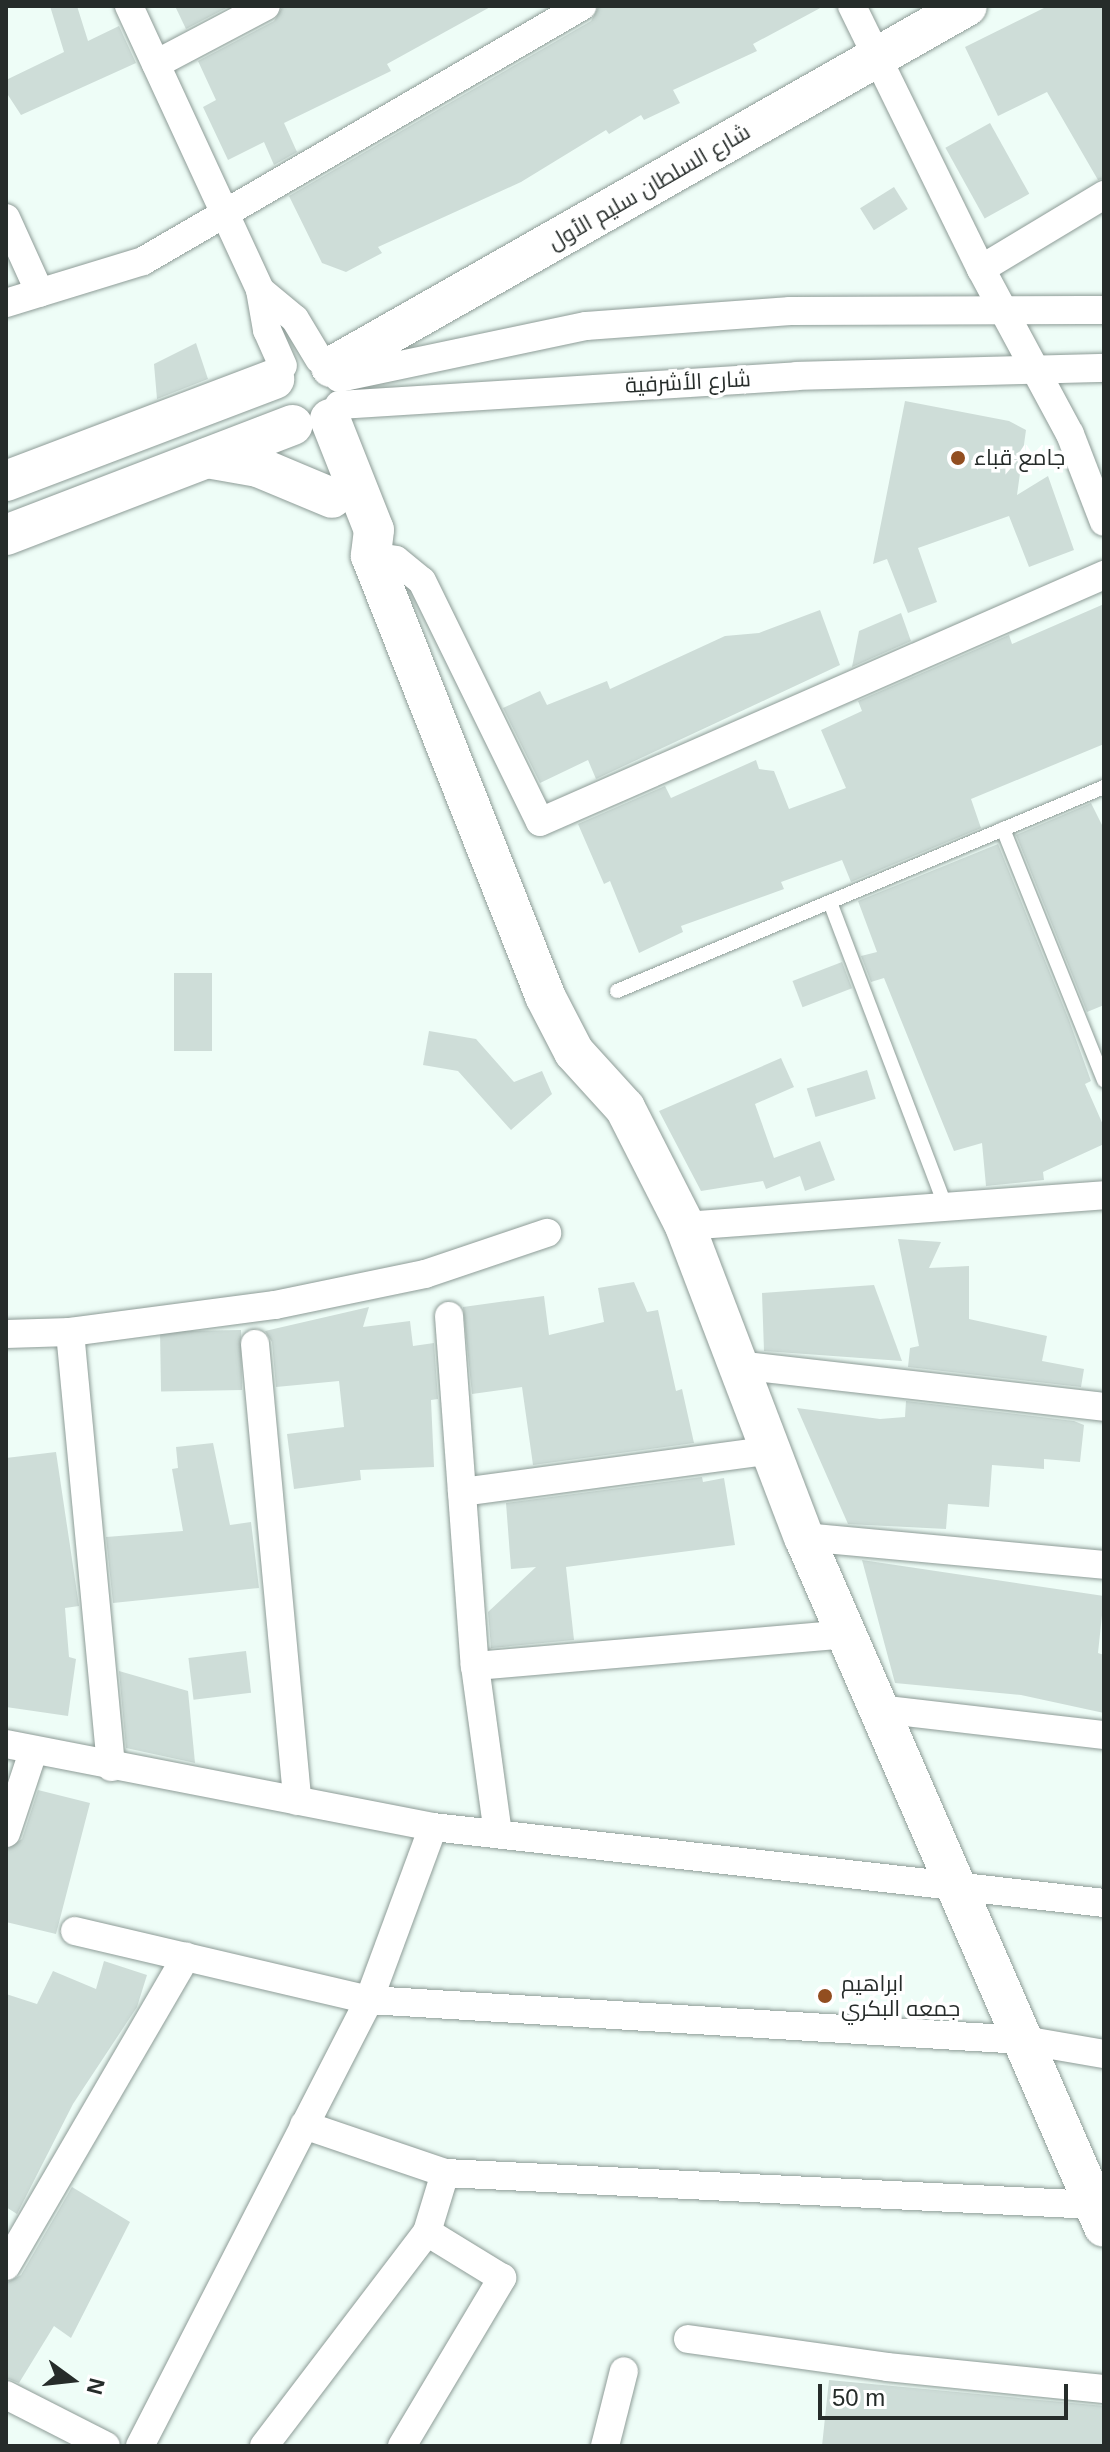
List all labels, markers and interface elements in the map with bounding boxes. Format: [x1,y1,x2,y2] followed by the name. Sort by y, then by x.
[543,118,755,256] street label: شارع السلطان سليم الأول
[625,366,751,398] street label: شارع الأشرفية
[974,445,1065,471] place label: جامع قباء
[949,449,967,467] marker: جامع قباء
[841,1970,960,2022] place label: ابراهيم جمعه البكري
[816,1987,834,2005] marker: ابراهيم جمعه البكري
[32,2340,112,2420] north arrow
[822,2368,1072,2418] scale bar
[82,2375,110,2397] text: N
[832,2384,885,2411] text: 50 m

